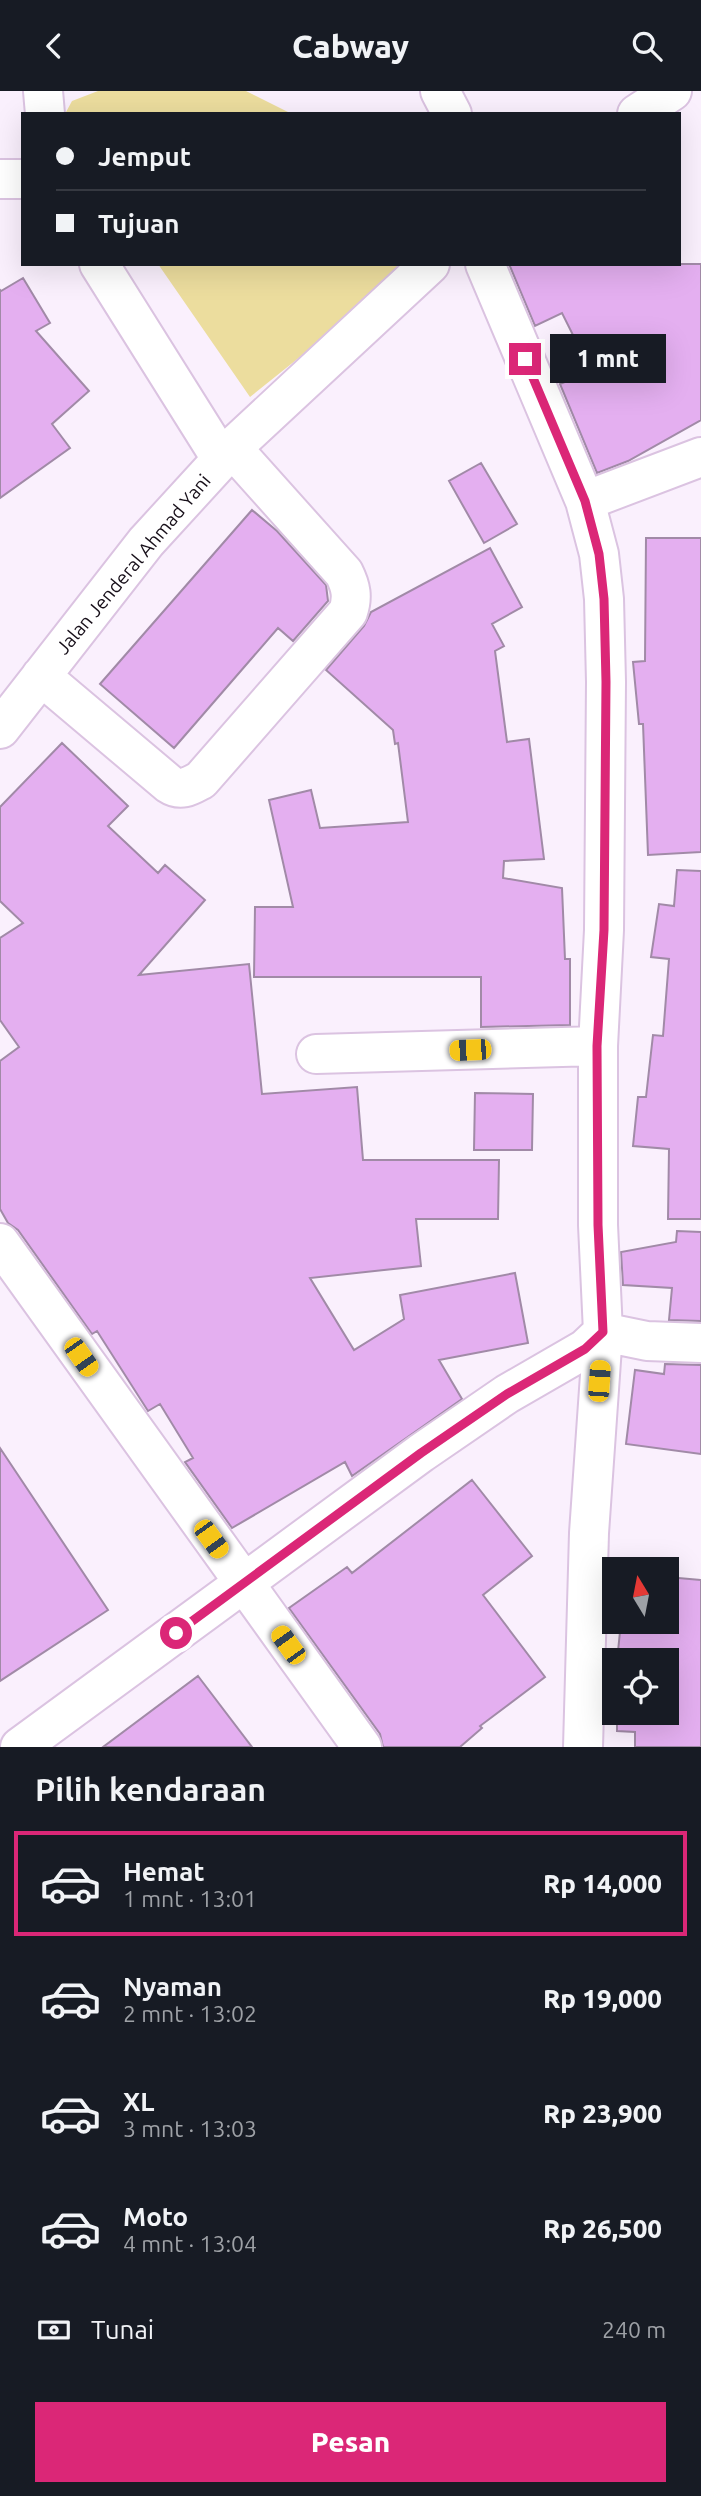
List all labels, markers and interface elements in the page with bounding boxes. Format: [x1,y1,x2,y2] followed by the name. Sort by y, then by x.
[35,27,73,65] icon: back
[628,27,666,65] icon: search
[292,28,409,64] text: Cabway
[98,142,191,171] text: Jemput
[98,209,179,238] text: Tujuan
[550,335,665,383] callout: 1 mnt
[509,343,541,375] route end
[577,346,639,371] text: 1 mnt
[51,470,215,658] street label: Jalan Jenderal Ahmad Yani
[449,1039,492,1061] car
[61,1334,102,1380] car
[588,1359,611,1403] car
[191,1516,232,1562] car
[602,1557,679,1635] north arrow
[602,1557,679,1725] map controls
[160,1617,192,1649] route start
[268,1622,309,1668] car
[602,1648,679,1725] button: locate
[35,1771,266,1807] text: Pilih kendaraan
[39,1852,102,1915] icon: car
[123,1857,205,1886] text: Hemat
[543,1869,662,1898] text: Rp 14,000
[123,1886,257,1911] text: 1 mnt · 13:01
[39,1967,102,2030] icon: car
[123,1972,222,2001] text: Nyaman
[543,1984,662,2013] text: Rp 19,000
[123,2001,257,2026] text: 2 mnt · 13:02
[39,2082,102,2145] icon: car
[123,2087,154,2116] text: XL
[543,2099,662,2128] text: Rp 23,900
[123,2116,257,2141] text: 3 mnt · 13:03
[39,2197,102,2260] icon: car
[123,2202,188,2231] text: Moto
[543,2214,662,2243] text: Rp 26,500
[123,2231,257,2256] text: 4 mnt · 13:04
[35,2311,73,2349] icon: cash
[91,2315,154,2344] text: Tunai
[602,2317,666,2342] text: 240 m
[35,2402,666,2482] button: Pesan

